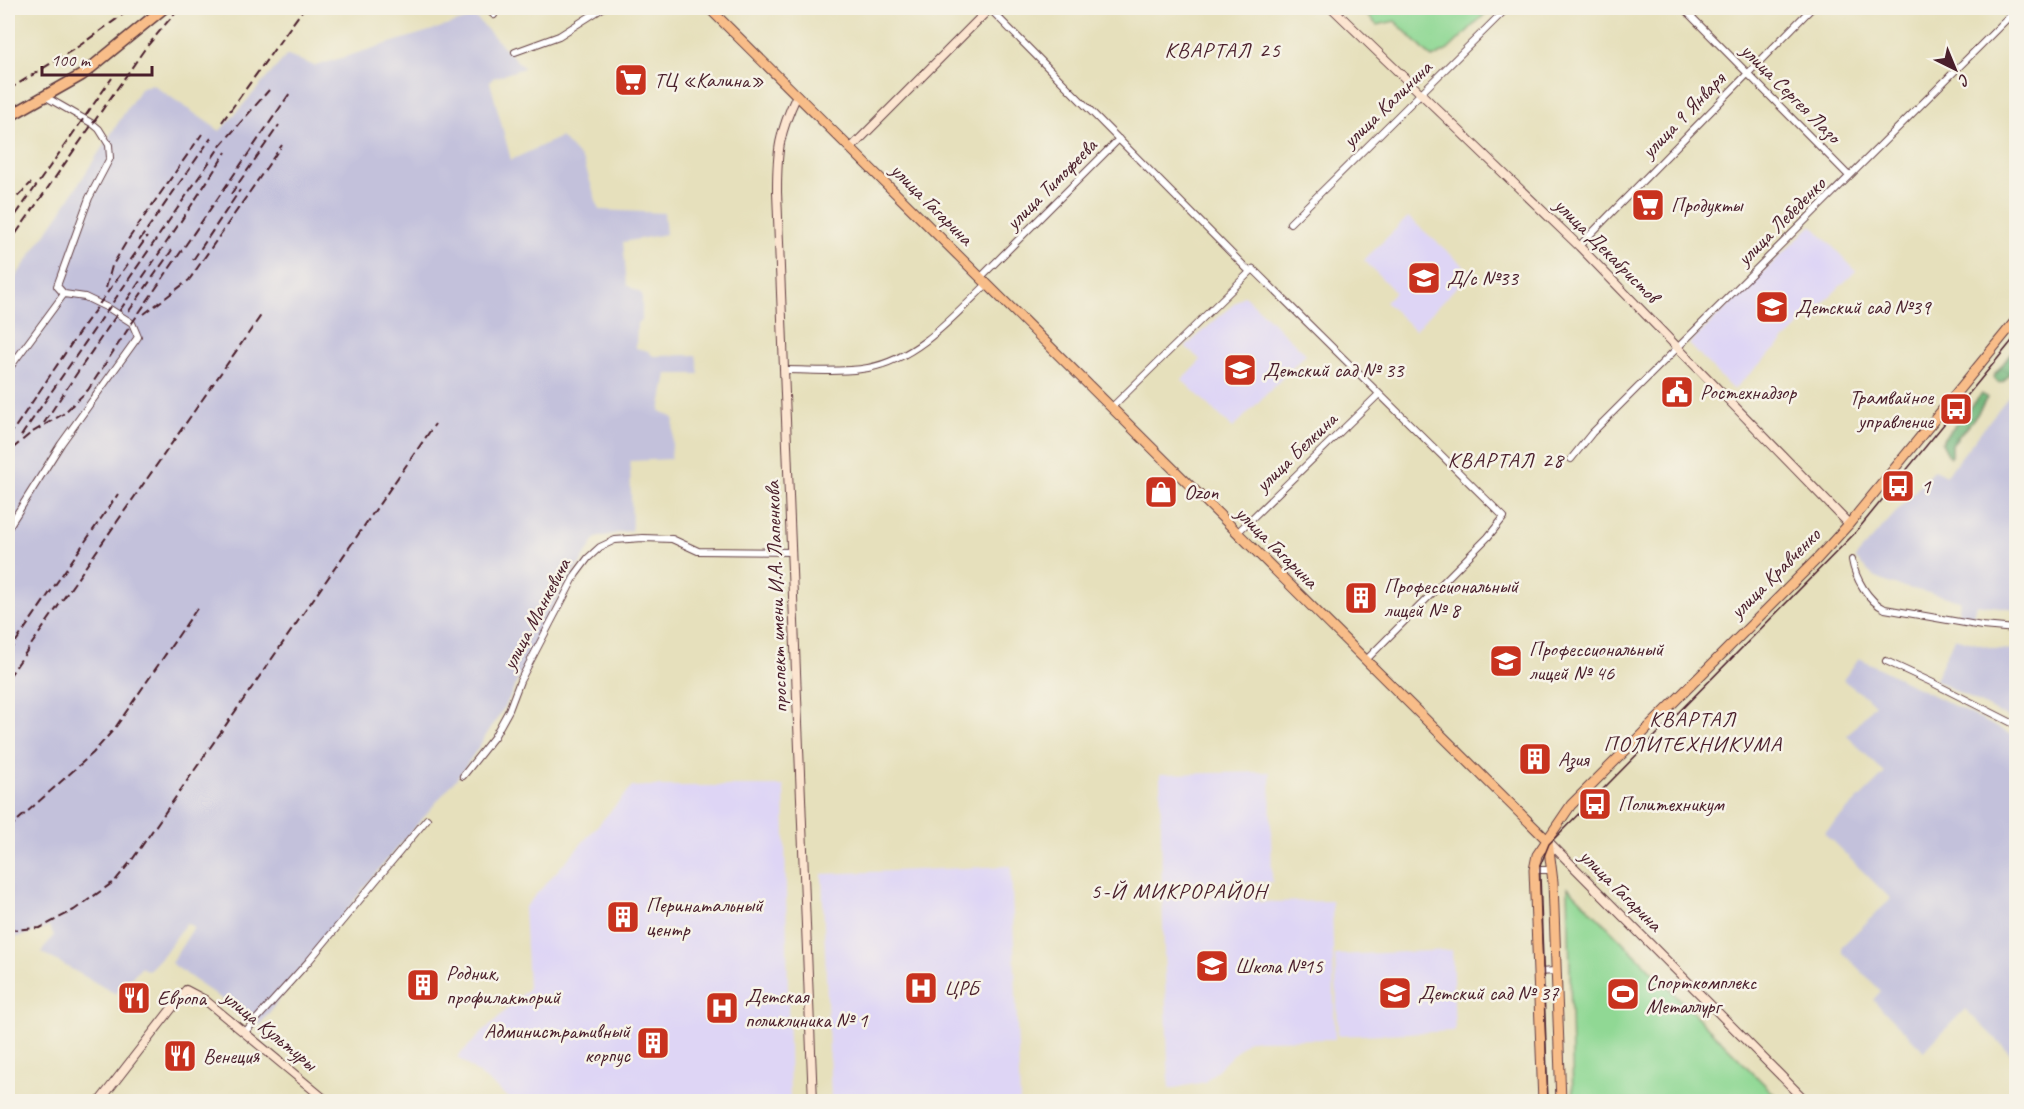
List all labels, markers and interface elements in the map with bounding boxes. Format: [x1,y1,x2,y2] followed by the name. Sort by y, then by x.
[1165,36,1281,64] district label: КВАРТАЛ 25
[1734,36,1848,150] street label: улица Сергея Лазо
[42,39,152,77] scale bar
[1925,39,1985,99] north arrow
[51,49,92,71] text: 100 m
[1335,54,1439,155] street label: улица Калинина
[613,62,649,98] supermarket icon: ТЦ «Калина»
[1634,65,1732,165] street label: улица 9 Января
[654,67,764,93] place label: ТЦ «Калина»
[1953,69,1974,91] text: С
[998,132,1103,237] street label: улица Тимофеева
[884,156,980,252] street label: улица Гагарина
[1730,170,1832,272] street label: улица Лебеденко
[1630,187,1666,223] supermarket icon: Продукты
[1548,191,1668,311] street label: улица Декабристов
[1671,192,1744,218] place label: Продукты
[1406,260,1442,296] school or university icon: Д/с №33
[1447,265,1519,291] place label: Д/с №33
[1754,289,1790,325] school or university icon: Детский сад №39
[1795,294,1932,320] place label: Детский сад №39
[1222,352,1258,388] school or university icon: Детский сад № 33
[1263,357,1405,383] place label: Детский сад № 33
[1659,374,1695,410] public building icon: Ростехнадзор
[1700,379,1797,405] place label: Ростехнадзор
[1849,384,1934,434] place label: Трамвайное управление
[1938,391,1974,427] bus stop icon: Трамвайное управление
[1248,405,1344,499] street label: улица Белкина
[1448,446,1565,474] district label: КВАРТАЛ 28
[1880,468,1916,504] bus stop icon: 1
[1921,473,1932,499] place label: 1
[1143,474,1179,510] shop icon: Ozon
[759,479,793,713] street label: проспект имени И.А. Лапенкова
[1184,479,1219,505] place label: Ozon
[1229,499,1325,595] street label: улица Гагарина
[1723,521,1827,625] street label: улица Кравченко
[495,552,577,676] street label: улица Манкевича
[1384,573,1520,623] place label: Профессиональный лицей № 8
[1343,580,1379,616] building icon: Профессиональный лицей № 8
[1529,636,1665,686] place label: Профессиональный лицей № 46
[1488,643,1524,679] school or university icon: Профессиональный лицей № 46
[1603,705,1783,758] district label: КВАРТАЛ ПОЛИТЕХНИКУМА
[1517,741,1553,777] building icon: Азия
[1558,746,1590,773] place label: Азия
[1577,786,1613,822] bus stop icon: Политехникум
[1618,791,1726,817] place label: Политехникум
[1573,842,1669,938] street label: улица Гагарина
[1090,877,1270,905] district label: 5-Й МИКРОРАЙОН
[646,892,764,942] place label: Перинатальный центр
[605,899,641,935] building icon: Перинатальный центр
[1194,948,1230,984] school or university icon: Школа №15
[1235,953,1324,979] place label: Школа №15
[446,960,562,1010] place label: Родник, профилакторий
[405,967,441,1003] building icon: Родник, профилакторий
[1646,969,1757,1019] place label: Спорткомплекс Металлург
[903,970,939,1006] hospital icon: ЦРБ
[944,975,982,1001] place label: ЦРБ
[1377,975,1413,1011] school or university icon: Детский сад № 37
[1605,976,1641,1012] sports icon: Спорткомплекс Металлург
[116,980,152,1016] restaurant icon: Европа
[1418,980,1560,1006] place label: Детский сад № 37
[216,983,324,1077] street label: улица Культуры
[745,983,869,1033] place label: Детская поликлиника № 1
[157,985,207,1011] place label: Европа
[704,990,740,1026] hospital icon: Детская поликлиника № 1
[484,1018,632,1068] place label: Административный корпус
[635,1025,671,1061] building icon: Административный корпус
[162,1038,198,1074] restaurant icon: Венеция
[203,1043,261,1069] place label: Венеция

